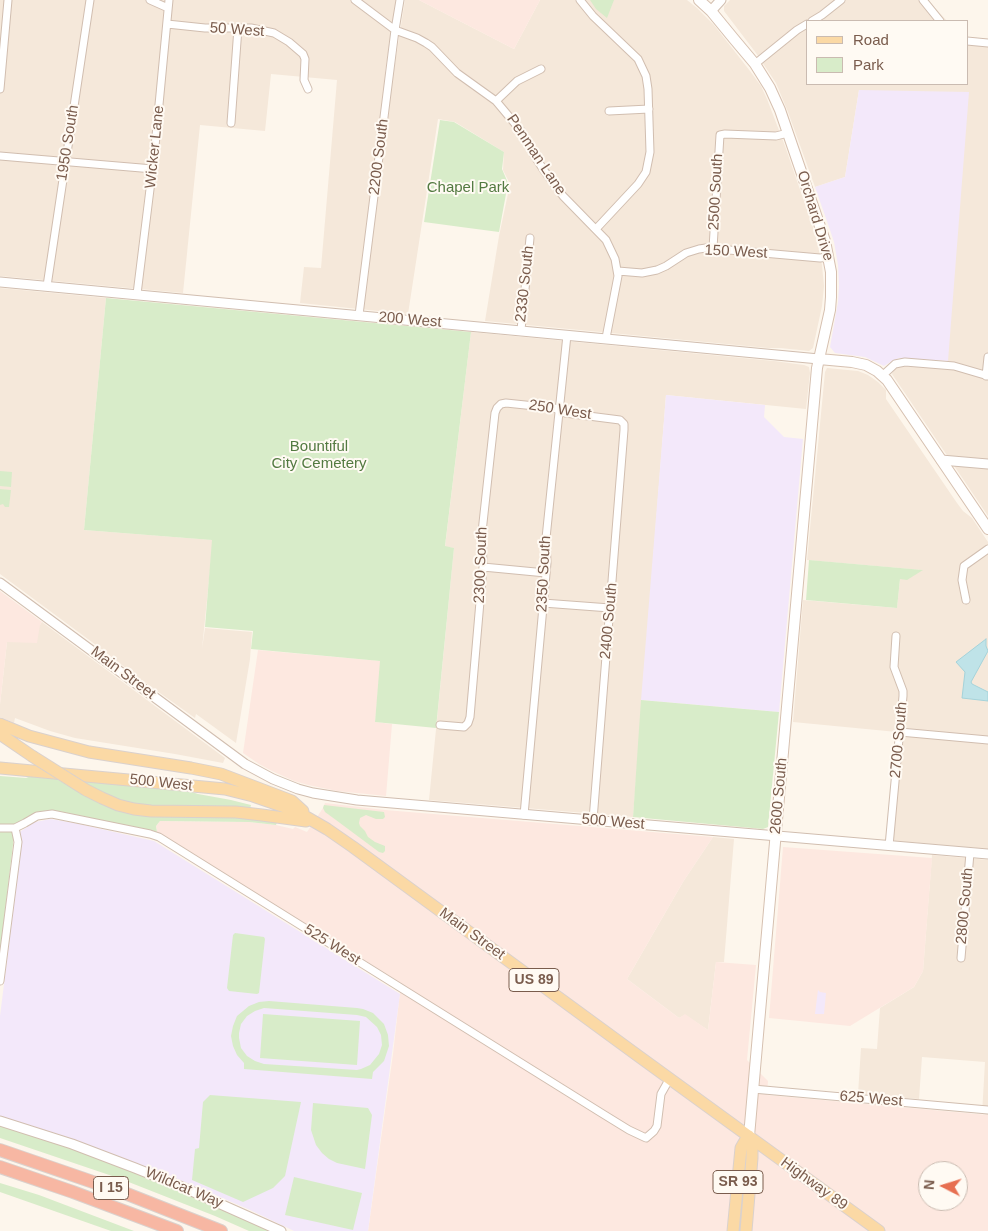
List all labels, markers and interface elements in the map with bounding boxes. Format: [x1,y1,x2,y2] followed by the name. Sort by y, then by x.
[209,19,265,41] street label: 50 West
[806,20,968,85] legend
[853,31,889,48] text: Road
[853,56,884,73] text: Park
[53,104,83,182] street label: 1950 South
[142,105,168,189] street label: Wicker Lane
[502,111,570,199] street label: Penman Lane
[365,118,393,196] street label: 2200 South
[705,153,727,231] street label: 2500 South
[793,169,837,263] street label: Orchard Drive
[427,179,509,197] park label: Chapel Park
[704,241,768,263] street label: 150 West
[512,245,538,323] street label: 2330 South
[378,308,442,332] street label: 200 West
[527,396,593,424] street label: 250 West
[271,438,367,473] park label: Bountiful City Cemetery
[471,526,491,604] street label: 2300 South
[533,535,555,613] street label: 2350 South
[597,582,621,660] street label: 2400 South
[87,643,159,703] street label: Main Street
[887,701,911,779] street label: 2700 South
[767,757,791,835] street label: 2600 South
[129,771,193,795] street label: 500 West
[581,810,645,834] street label: 500 West
[953,867,977,945] street label: 2800 South
[436,904,508,964] street label: Main Street
[300,921,364,969] street label: 525 West
[509,968,559,992] road number: US 89
[839,1087,903,1111] street label: 625 West
[777,1154,851,1214] street label: Highway 89
[918,1161,968,1211] north arrow
[142,1164,226,1212] street label: Wildcat Way
[713,1170,763,1194] road number: SR 93
[94,1176,128,1200] road number: I 15
[921,1179,937,1191] text: N

